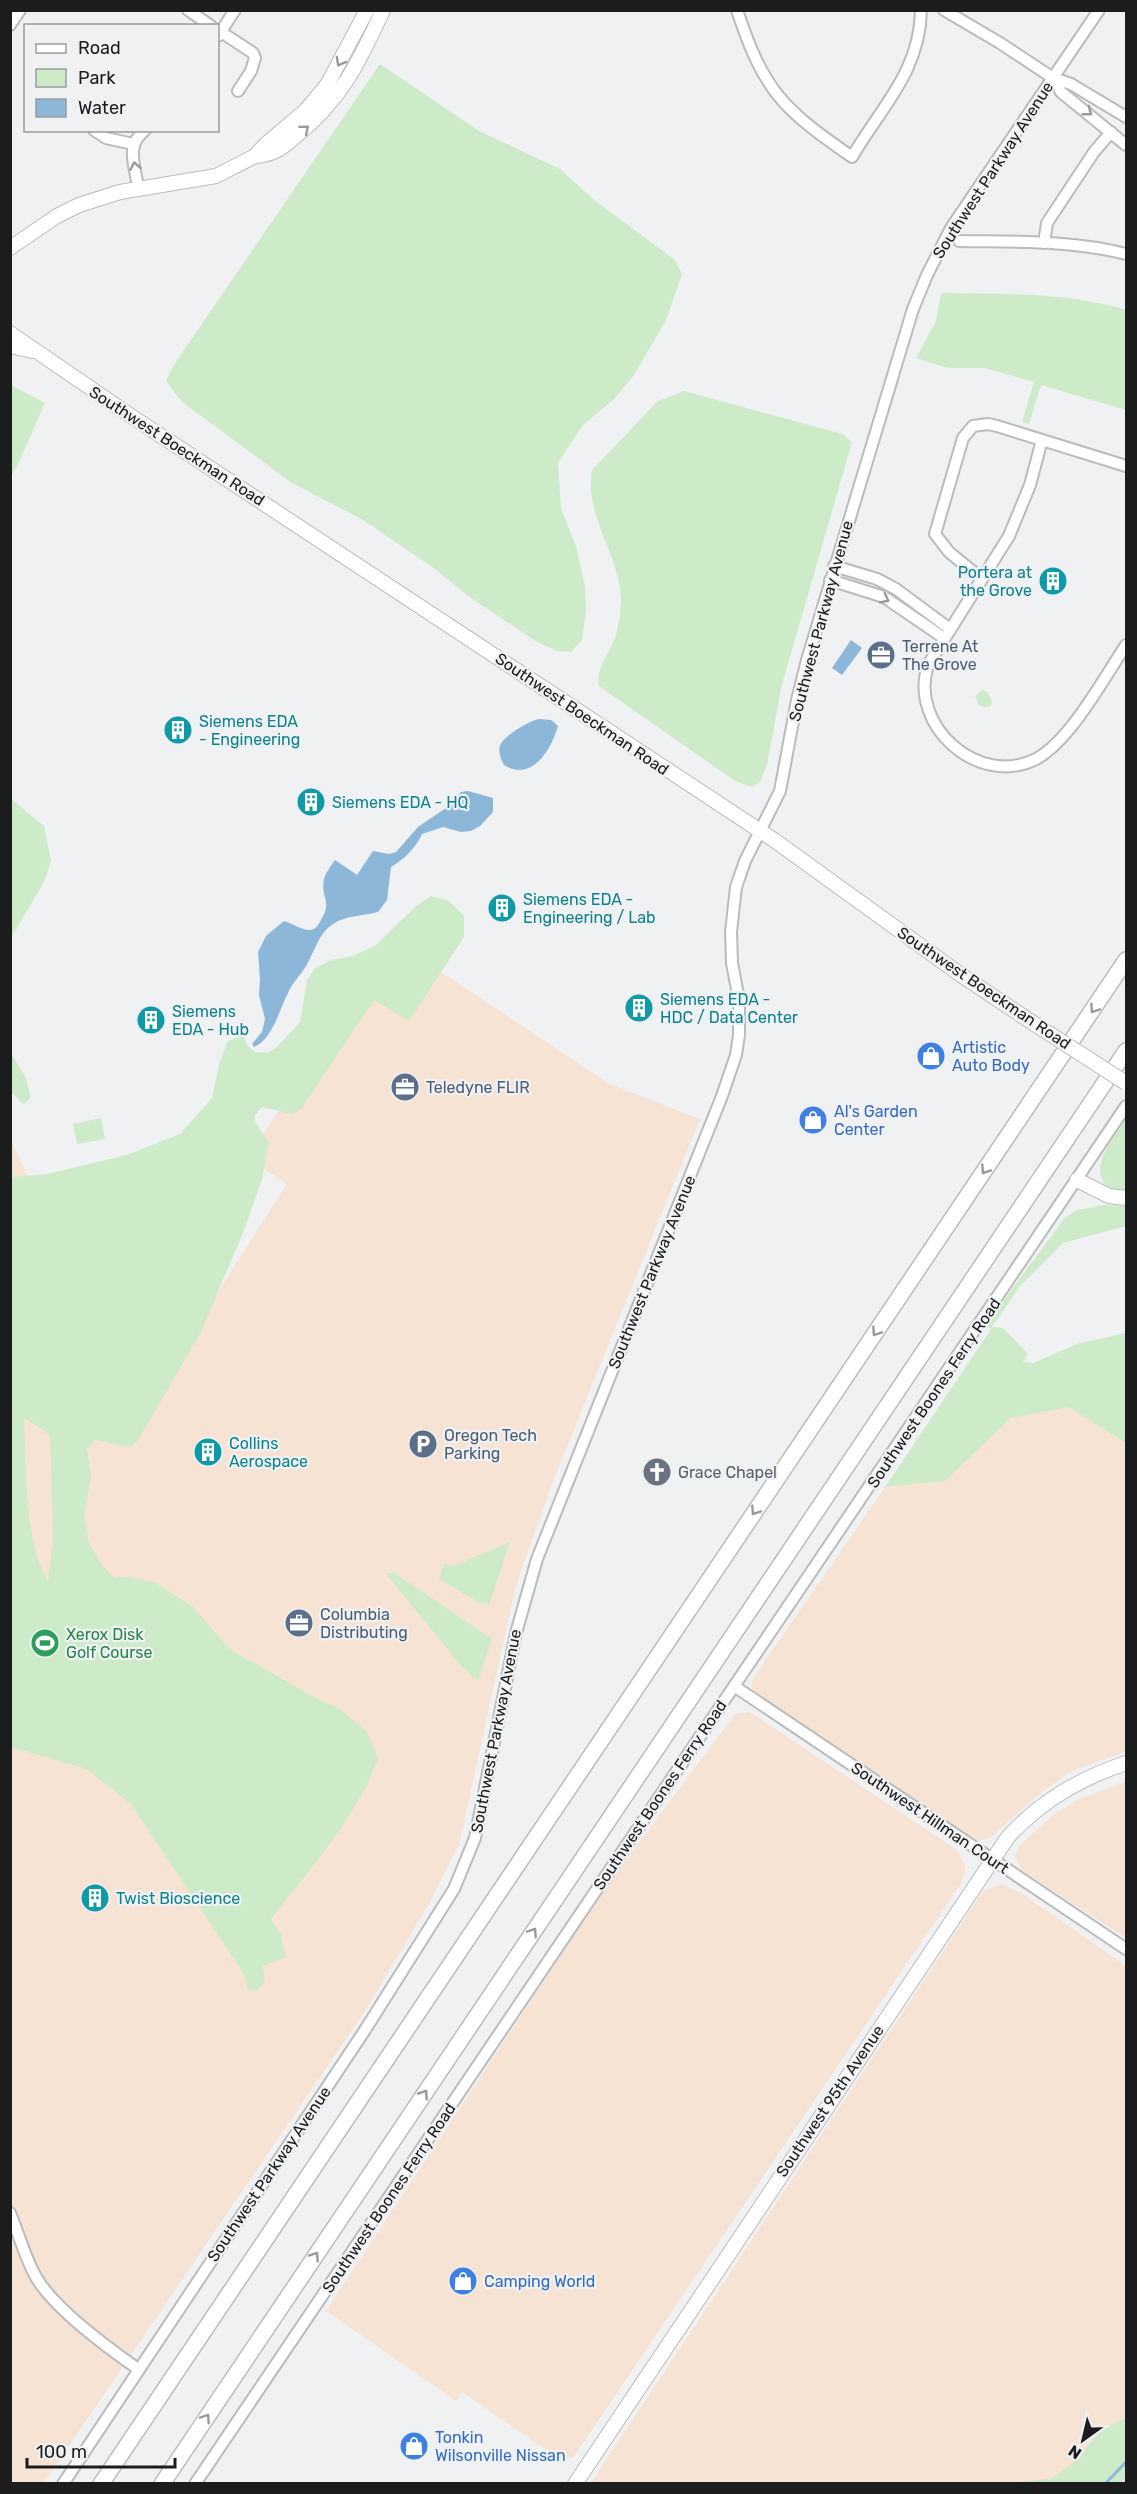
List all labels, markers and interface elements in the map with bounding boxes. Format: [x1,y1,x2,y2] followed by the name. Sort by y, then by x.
[24,24,219,132] legend
[78,37,121,59] text: Road
[336,56,347,66] one-way arrow
[78,67,116,89] text: Park
[929,78,1057,262] street label: Southwest Parkway Avenue
[78,97,126,119] text: Water
[1081,105,1092,116] one-way arrow
[298,125,309,136] one-way arrow
[129,162,142,172] one-way arrow
[86,382,268,510] street label: Southwest Boeckman Road
[785,519,857,723] street label: Southwest Parkway Avenue
[958,563,1032,600] place label: Portera at the Grove
[1037,565,1069,597] building icon: Portera at the Grove
[879,591,890,603] one-way arrow
[902,637,978,674] place label: Terrene At The Grove
[865,639,897,671] office icon: Terrene At The Grove
[492,649,672,779] street label: Southwest Boeckman Road
[199,712,300,749] place label: Siemens EDA - Engineering
[162,714,194,746] building icon: Siemens EDA - Engineering
[295,786,327,818] building icon: Siemens EDA - HQ
[332,793,468,812] place label: Siemens EDA - HQ
[523,890,656,927] place label: Siemens EDA - Engineering / Lab
[486,892,518,924] building icon: Siemens EDA - Engineering / Lab
[894,923,1074,1053] street label: Southwest Boeckman Road
[660,990,798,1027] place label: Siemens EDA - HDC / Data Center
[623,992,655,1024] building icon: Siemens EDA - HDC / Data Center
[172,1002,249,1039] place label: Siemens EDA - Hub
[1090,1002,1101,1013] one-way arrow
[135,1004,167,1036] building icon: Siemens EDA - Hub
[952,1038,1030,1075] place label: Artistic Auto Body
[915,1040,947,1072] shop icon: Artistic Auto Body
[389,1071,421,1103] office icon: Teledyne FLIR
[426,1078,530,1097] place label: Teledyne FLIR
[834,1102,918,1139] place label: Al's Garden Center
[797,1104,829,1136] shop icon: Al's Garden Center
[981,1164,992,1175] one-way arrow
[604,1172,700,1372] street label: Southwest Parkway Avenue
[863,1294,1005,1492] street label: Southwest Boones Ferry Road
[872,1325,883,1336] one-way arrow
[444,1426,537,1463] place label: Oregon Tech Parking
[407,1428,439,1460] parking icon: Oregon Tech Parking
[229,1434,308,1471] place label: Collins Aerospace
[192,1436,224,1468] building icon: Collins Aerospace
[641,1456,673,1488] church icon: Grace Chapel
[678,1463,777,1482] place label: Grace Chapel
[751,1504,762,1515] one-way arrow
[320,1605,408,1642] place label: Columbia Distributing
[283,1607,315,1639] office icon: Columbia Distributing
[66,1625,152,1662] place label: Xerox Disk Golf Course
[29,1627,61,1659] sports icon: Xerox Disk Golf Course
[467,1628,525,1834] street label: Southwest Parkway Avenue
[589,1696,731,1894] street label: Southwest Boones Ferry Road
[848,1758,1012,1878] street label: Southwest Hillman Court
[79,1882,111,1914] building icon: Twist Bioscience
[116,1889,240,1908] place label: Twist Bioscience
[526,1928,537,1939] one-way arrow
[772,2021,888,2181] street label: Southwest 95th Avenue
[203,2083,335,2265] street label: Southwest Parkway Avenue
[417,2090,428,2101] one-way arrow
[318,2099,460,2297] street label: Southwest Boones Ferry Road
[308,2251,319,2262] one-way arrow
[447,2265,479,2297] shop icon: Camping World
[484,2272,595,2291] place label: Camping World
[1053,2410,1113,2470] north arrow
[199,2413,210,2424] one-way arrow
[435,2428,566,2465] place label: Tonkin Wilsonville Nissan
[398,2430,430,2462] shop icon: Tonkin Wilsonville Nissan
[27,2431,176,2469] scale bar
[36,2441,87,2463] text: 100 m
[1065,2441,1085,2463] text: N

